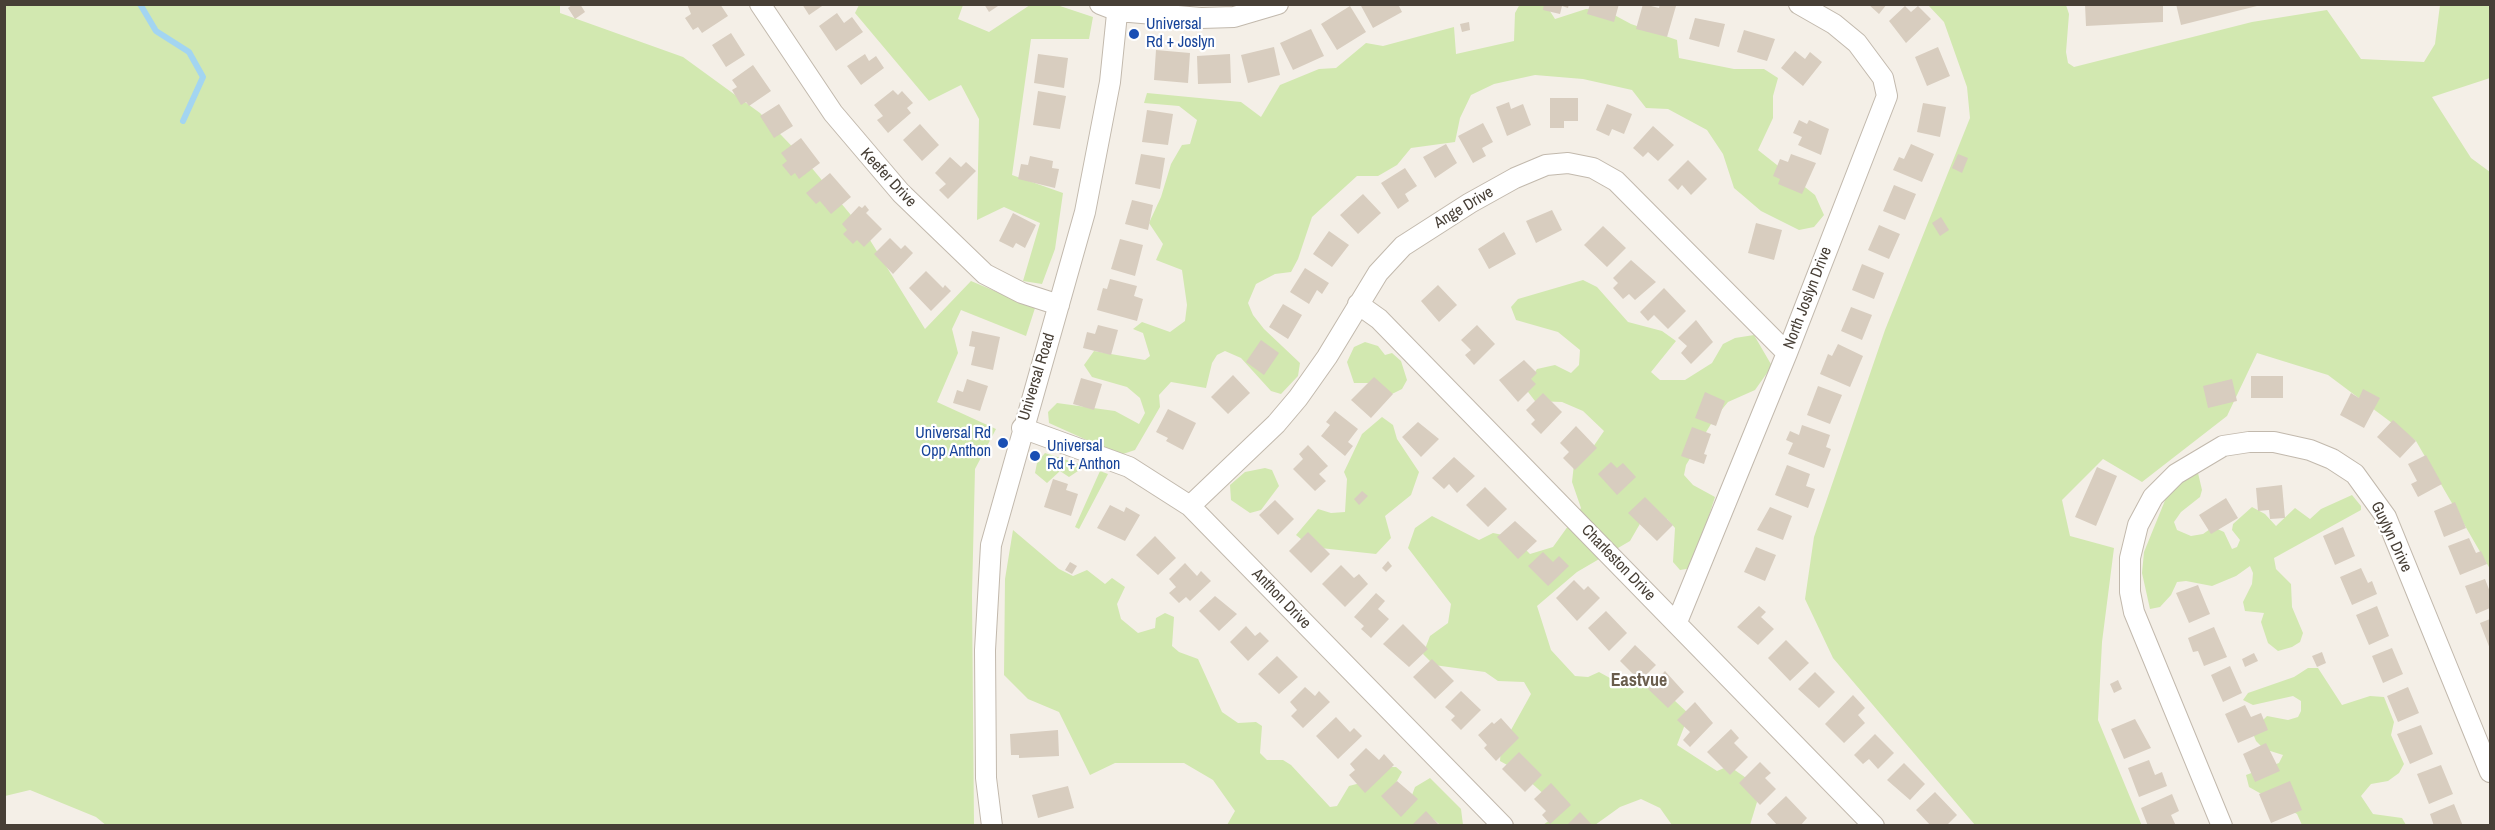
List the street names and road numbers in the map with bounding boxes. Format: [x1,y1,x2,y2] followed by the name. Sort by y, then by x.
[856,145,920,211] street label: Keefer Drive
[1431,183,1497,233] street label: Ange Drive
[1780,244,1836,352] street label: North Joslyn Drive
[1015,331,1059,423] street label: Universal Road
[2366,499,2416,575] street label: Guylyn Drive
[1577,521,1659,605] street label: Charleston Drive
[1247,565,1315,633] street label: Anthon Drive

